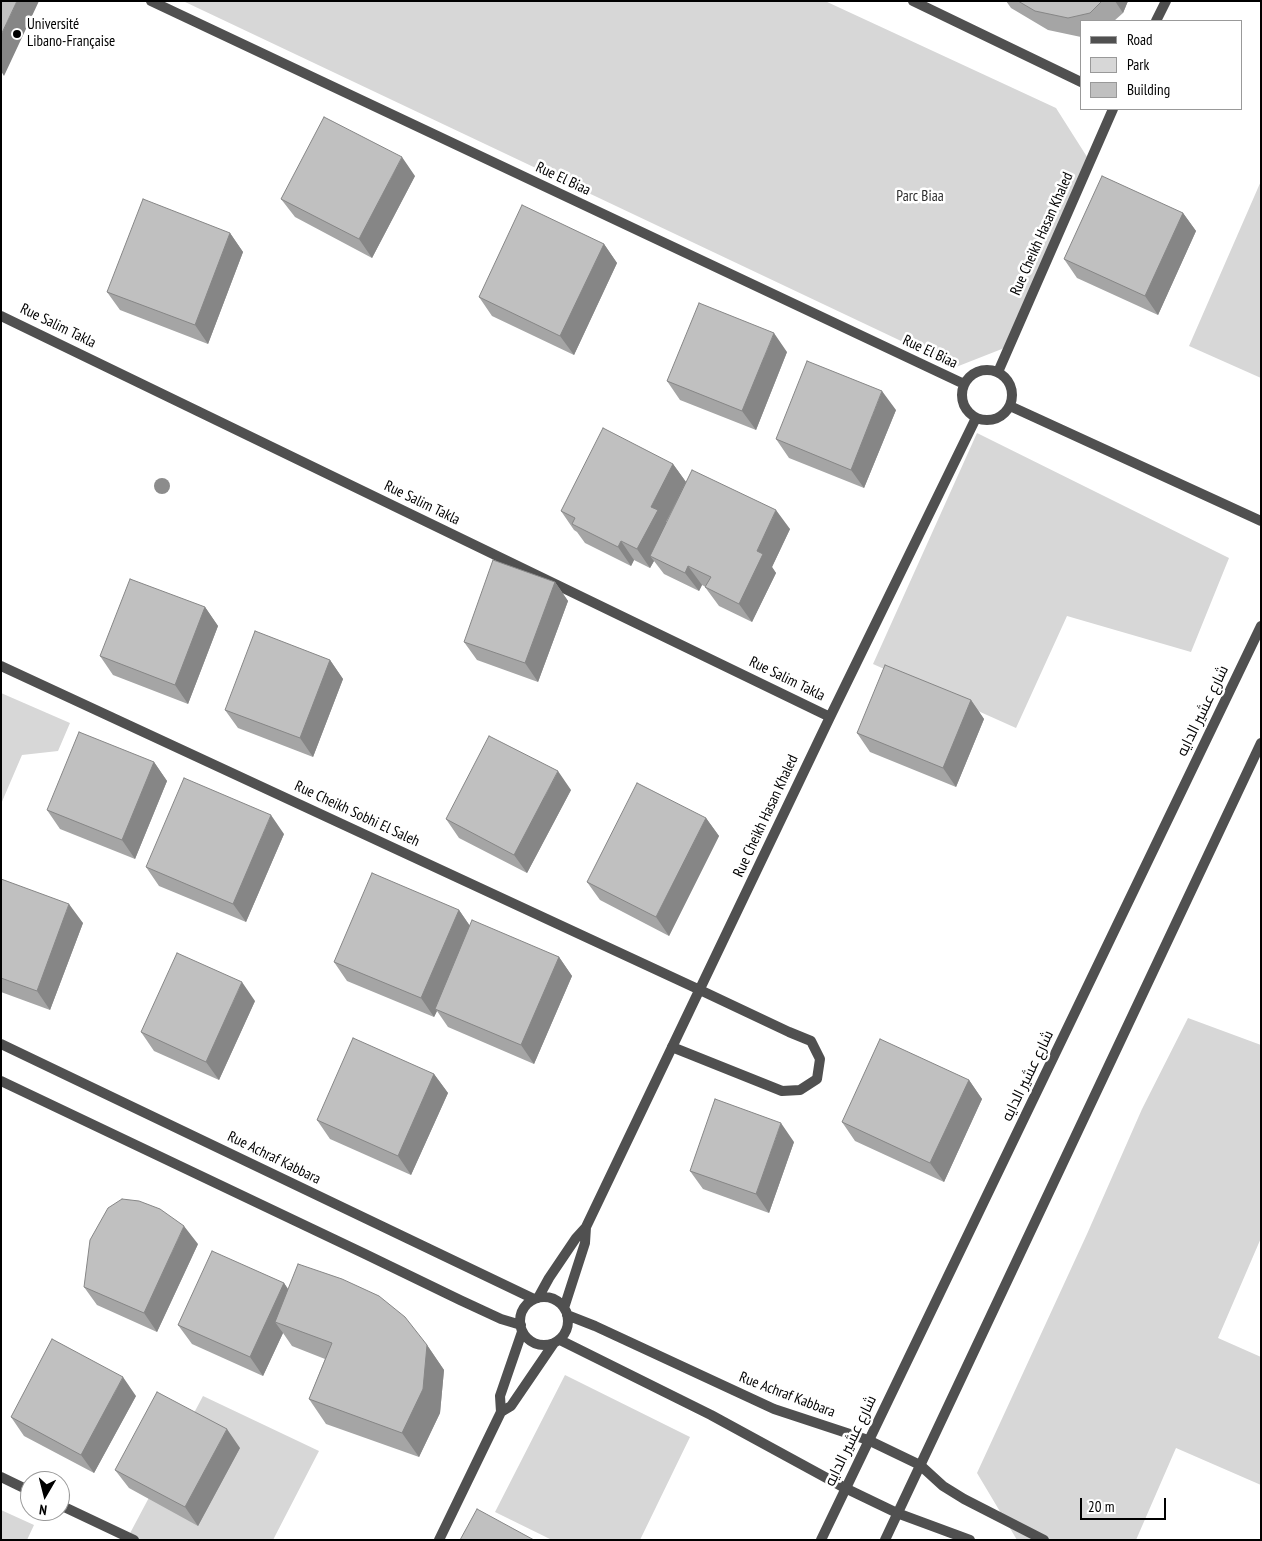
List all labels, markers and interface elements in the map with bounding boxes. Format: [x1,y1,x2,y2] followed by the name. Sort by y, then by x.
[27,16,115,51] place label: Université Libano-Française
[1080,20,1242,110] legend
[11,28,23,40] marker: Université Libano-Française
[1127,30,1153,49] text: Road
[1127,55,1149,74] text: Park
[1127,80,1170,99] text: Building
[533,158,593,200] street label: Rue El Biaa
[1007,170,1077,298] street label: Rue Cheikh Hasan Khaled
[896,188,944,206] park label: Parc Biaa
[17,300,99,352] street label: Rue Salim Takla
[900,331,960,373] street label: Rue El Biaa
[381,477,463,529] street label: Rue Salim Takla
[746,653,828,705] street label: Rue Salim Takla
[1173,663,1233,759] street label: شارع عشير الدايه
[730,752,802,880] street label: Rue Cheikh Hasan Khaled
[292,777,422,851] street label: Rue Cheikh Sobhi El Saleh
[998,1028,1058,1124] street label: شارع عشير الدايه
[225,1128,323,1188] street label: Rue Achraf Kabbara
[736,1368,838,1422] street label: Rue Achraf Kabbara
[821,1393,881,1489] street label: شارع عشير الدايه
[20,1471,70,1521] north arrow
[1082,1488,1168,1520] scale bar
[1088,1497,1114,1516] text: 20 m
[38,1500,48,1519] text: N

